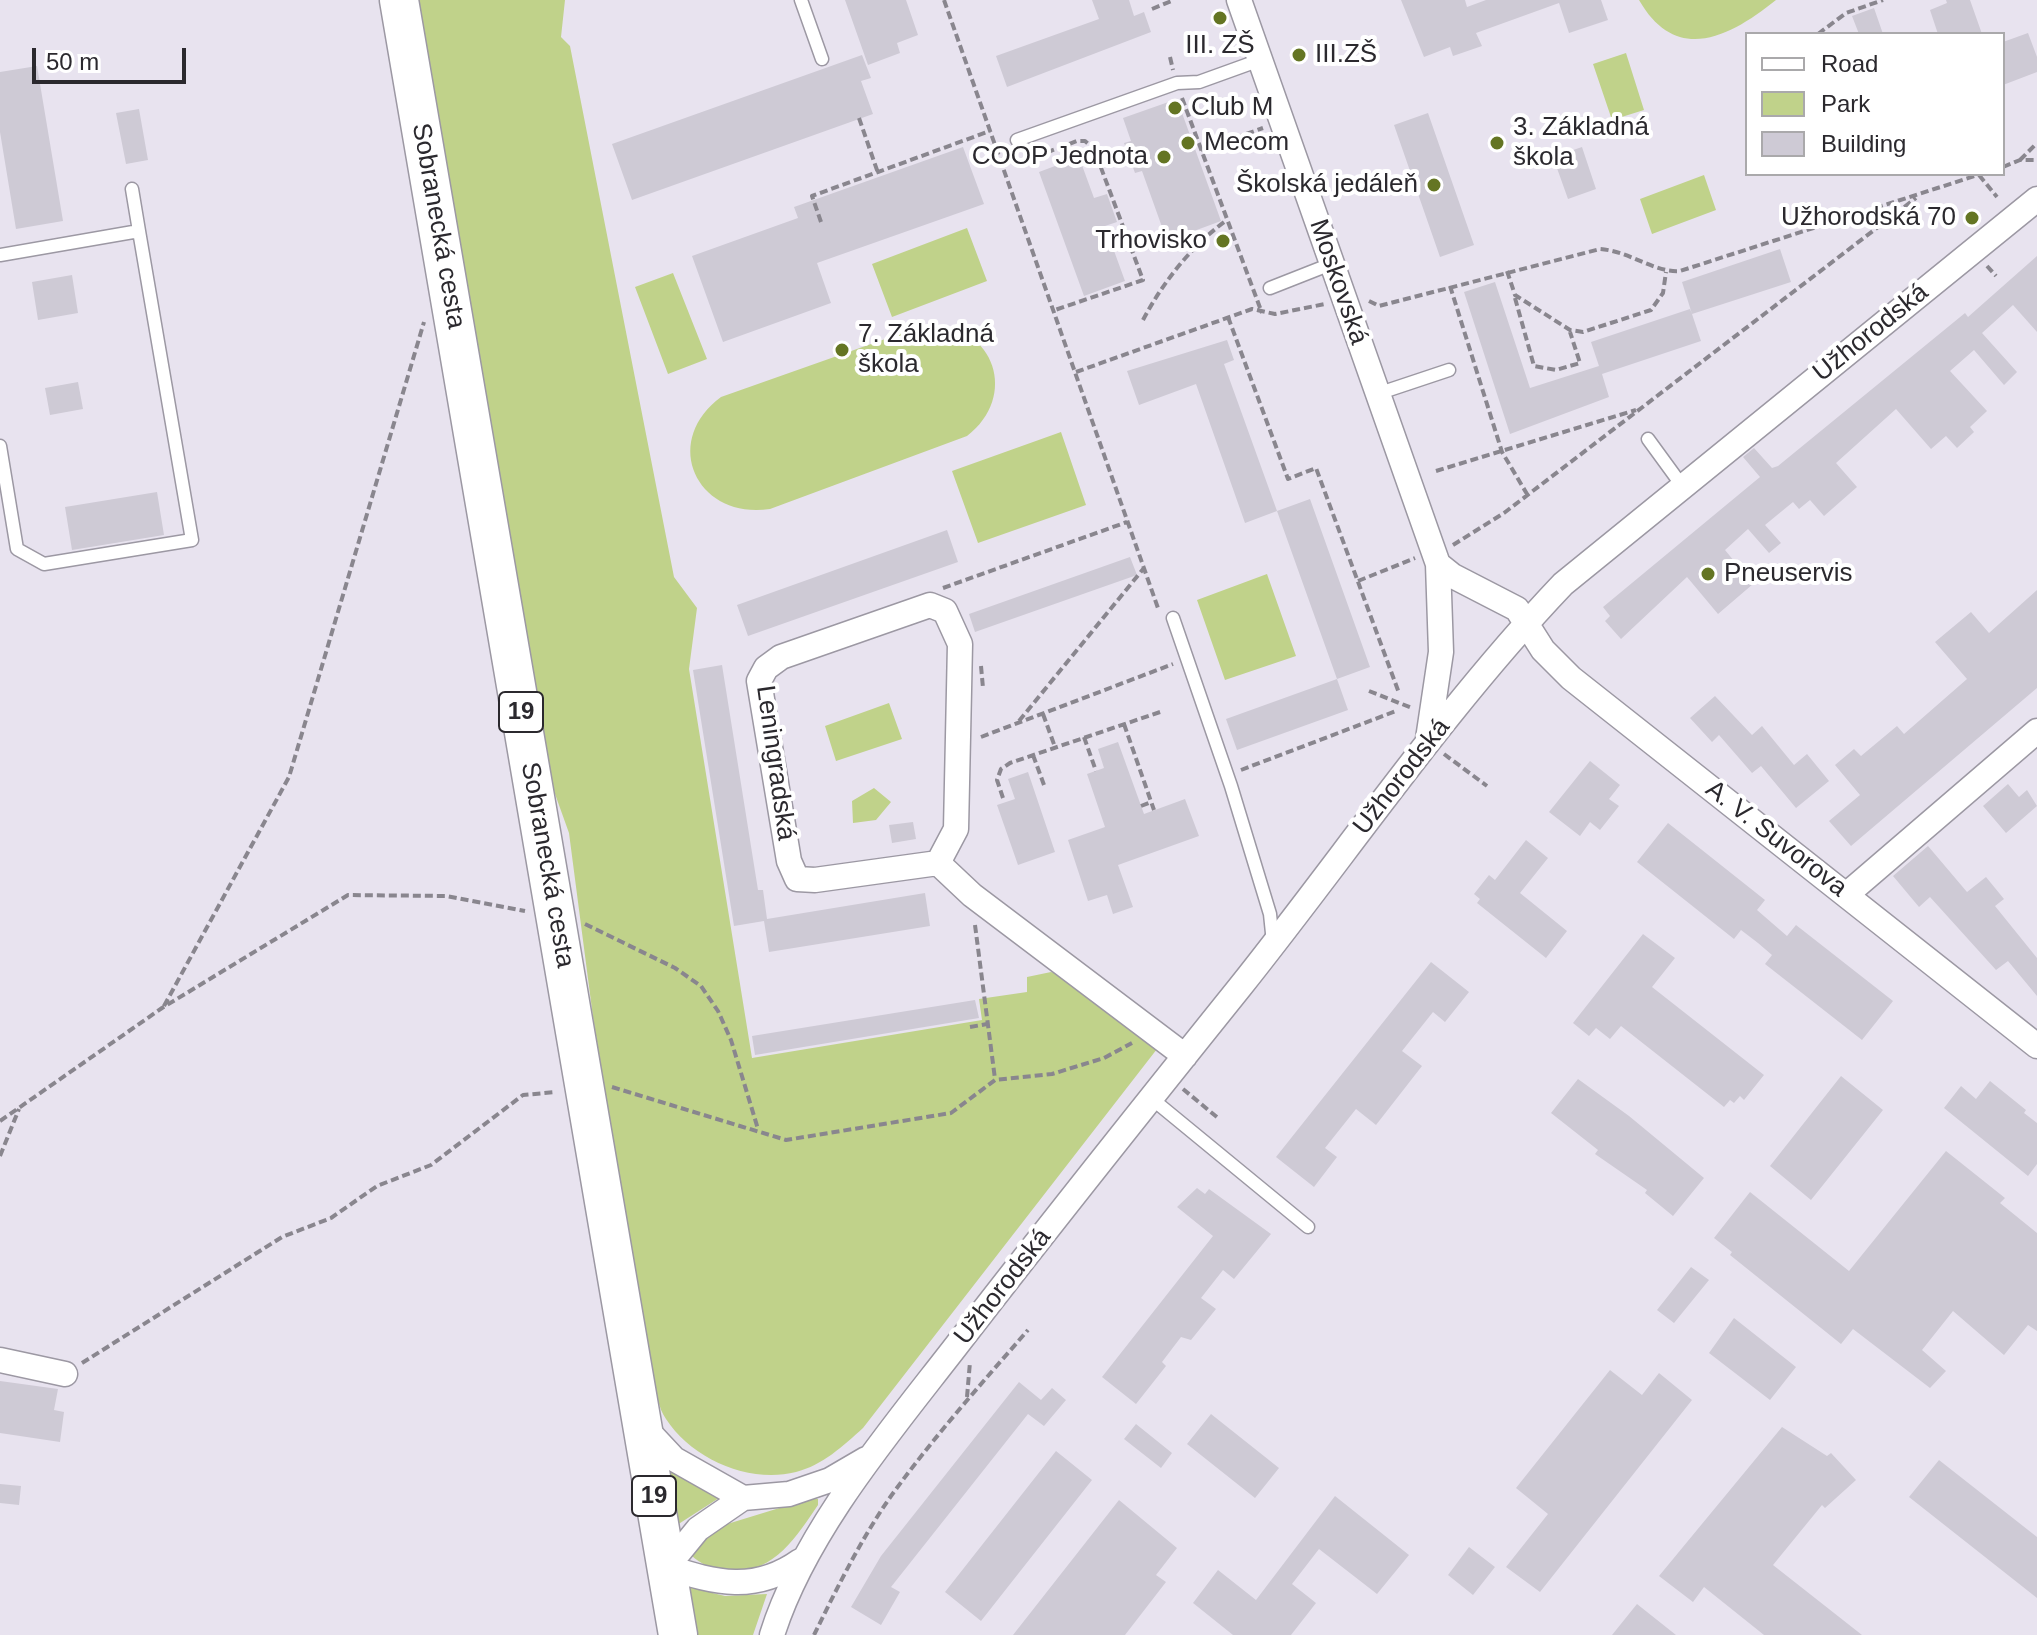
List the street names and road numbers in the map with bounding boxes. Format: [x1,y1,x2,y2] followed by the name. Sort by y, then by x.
[405,121,471,331] street label: Sobranecká cesta
[1302,215,1374,349] street label: Moskovská
[1807,277,1935,389] street label: Užhorodská
[749,684,801,842] street label: Leningradská
[499,692,543,732] road number: 19
[1347,713,1457,841] street label: Užhorodská
[514,760,580,970] street label: Sobranecká cesta
[1699,774,1853,904] street label: A. V. Suvorova
[948,1223,1058,1351] street label: Užhorodská
[632,1476,676,1516] road number: 19

